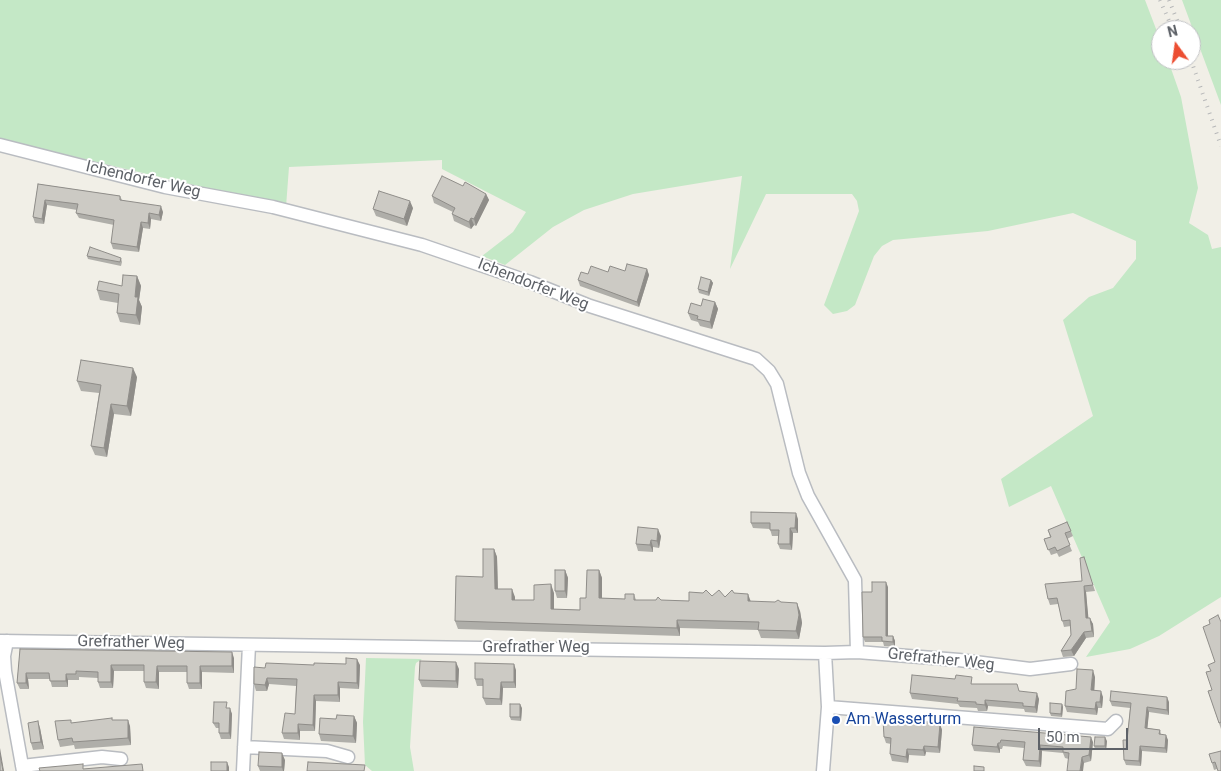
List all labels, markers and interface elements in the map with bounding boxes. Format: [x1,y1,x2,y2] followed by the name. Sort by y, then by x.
[1151,20,1201,70] north arrow
[1166,22,1179,40] text: N
[84,157,202,203] street label: Ichendorfer Weg
[475,255,591,315] street label: Ichendorfer Weg
[77,632,185,654] street label: Grefrather Weg
[482,638,590,658] street label: Grefrather Weg
[887,645,995,675] street label: Grefrather Weg
[846,710,961,730] place label: Am Wasserturm
[830,714,842,726] marker: Am Wasserturm
[1041,718,1131,750] scale bar
[1046,728,1080,746] text: 50 m

